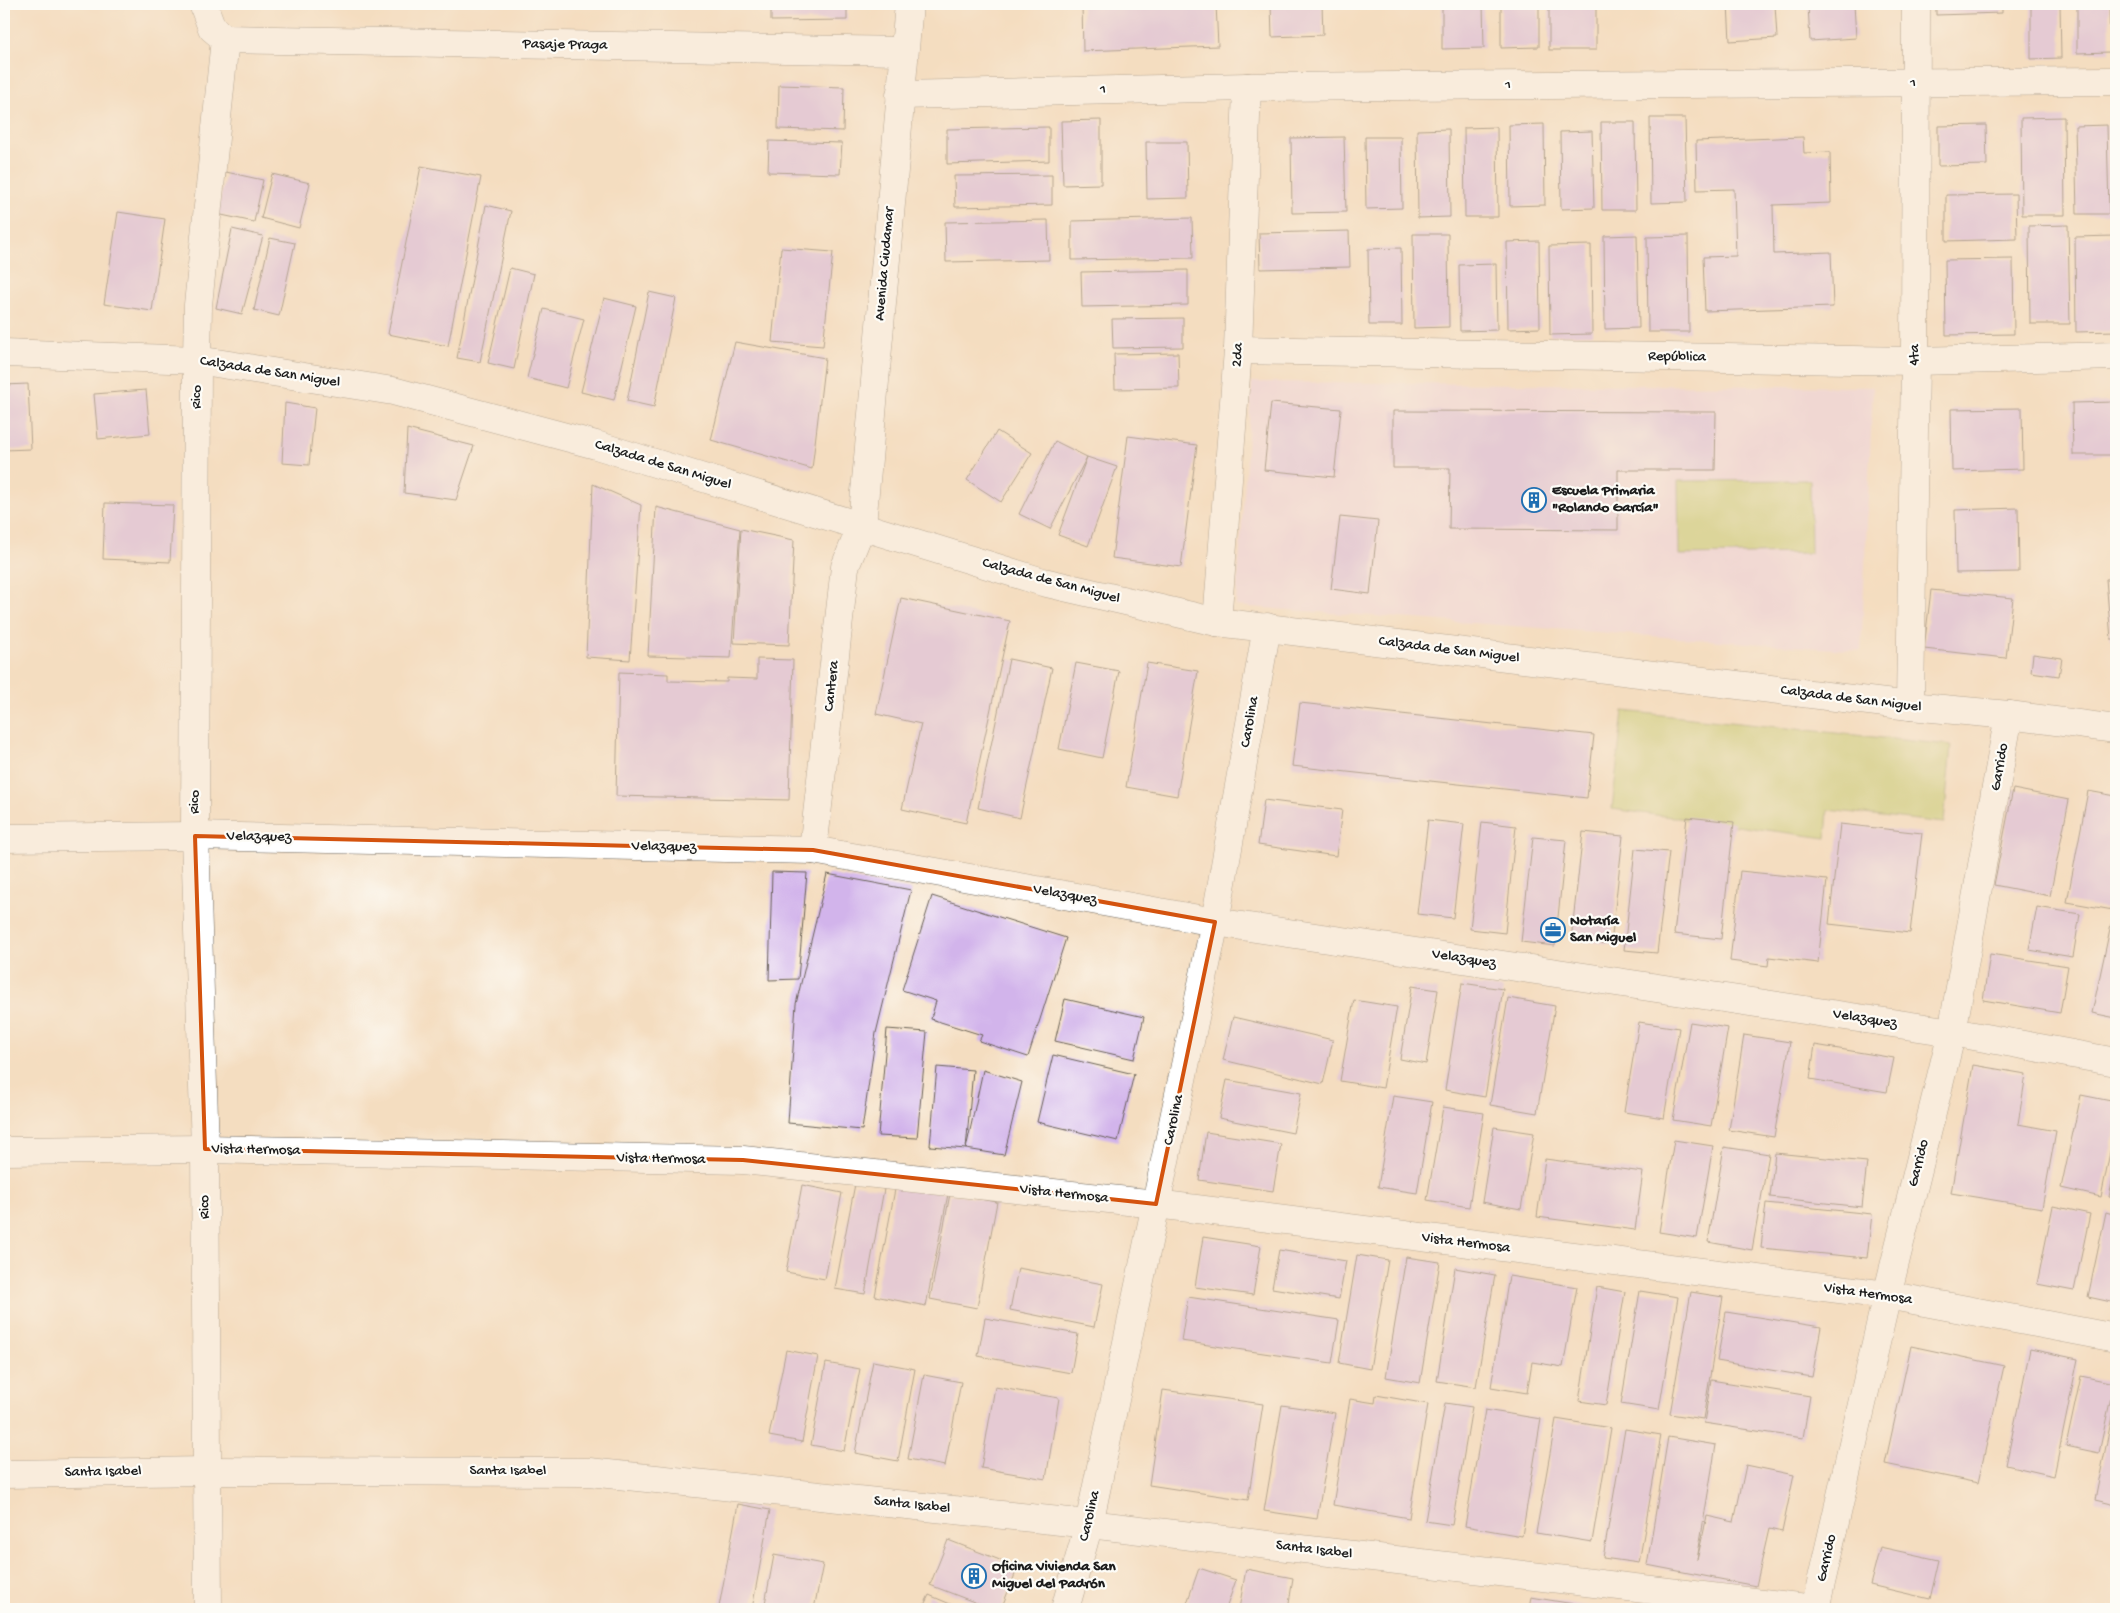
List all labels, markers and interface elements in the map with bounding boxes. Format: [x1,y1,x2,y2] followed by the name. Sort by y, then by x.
[521,35,608,55] street label: Pasaje Praga
[1909,74,1916,92] street label: 1
[1504,76,1511,94] street label: 1
[1099,81,1106,99] street label: 1
[871,205,899,322] street label: Avenida Ciudamar
[1228,342,1248,368] street label: 2da
[1906,343,1924,366] street label: 4ta
[1648,347,1707,367] street label: República
[199,352,341,392] street label: Calzada de San Miguel
[188,385,206,409] street label: Rico
[593,436,733,494] street label: Calzada de San Miguel
[1552,482,1659,517] place label: Escuela Primaria "Rolando García"
[1521,487,1547,513] building icon: Escuela Primaria "Rolando García"
[980,554,1122,608] street label: Calzada de San Miguel
[1378,632,1520,668] street label: Calzada de San Miguel
[820,659,844,712] street label: Cantera
[1780,681,1922,717] street label: Calzada de San Miguel
[1237,694,1263,749] street label: Carolina
[1987,741,2013,792] street label: Garrido
[186,790,204,814] street label: Rico
[225,827,292,847] street label: Velazquez
[630,837,697,857] street label: Velazquez
[1031,880,1099,910] street label: Velazquez
[1570,912,1637,947] place label: Notaría San Miguel
[1540,917,1566,943] office icon: Notaría San Miguel
[1430,945,1498,973] street label: Velazquez
[1831,1005,1899,1033] street label: Velazquez
[1160,1092,1188,1147] street label: Carolina
[1904,1137,1934,1189] street label: Garrido
[210,1140,301,1160] street label: Vista Hermosa
[615,1149,706,1169] street label: Vista Hermosa
[1018,1180,1110,1208] street label: Vista Hermosa
[196,1195,214,1219] street label: Rico
[1420,1229,1512,1257] street label: Vista Hermosa
[1822,1279,1914,1309] street label: Vista Hermosa
[64,1462,142,1482] street label: Santa Isabel
[470,1462,546,1480] street label: Santa Isabel
[1075,1488,1105,1543] street label: Carolina
[873,1492,951,1518] street label: Santa Isabel
[1813,1532,1841,1584] street label: Garrido
[1275,1536,1353,1564] street label: Santa Isabel
[992,1558,1117,1593] place label: Oficina Vivienda San Miguel del Padrón
[961,1563,987,1589] building icon: Oficina Vivienda San Miguel del Padrón

